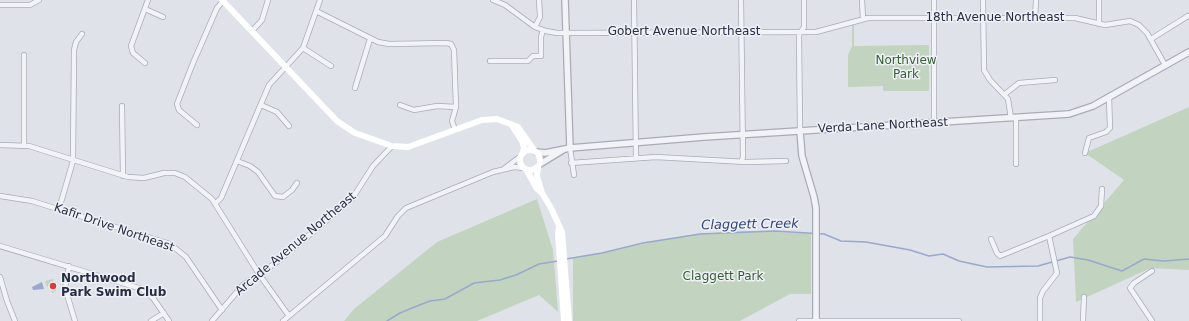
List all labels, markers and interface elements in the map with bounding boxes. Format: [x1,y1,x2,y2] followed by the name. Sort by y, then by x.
[925,11,1065,25] street label: 18th Avenue Northeast
[608,25,760,39] street label: Gobert Avenue Northeast
[875,54,937,82] park label: Northview Park
[818,115,948,137] street label: Verda Lane Northeast
[233,189,359,299] street label: Arcade Avenue Northeast
[52,201,176,255] street label: Kafir Drive Northeast
[701,216,799,234] water label: Claggett Creek
[683,270,763,284] park label: Claggett Park
[61,272,166,300] place label: Northwood Park Swim Club
[48,281,58,291] marker: Northwood Park Swim Club

